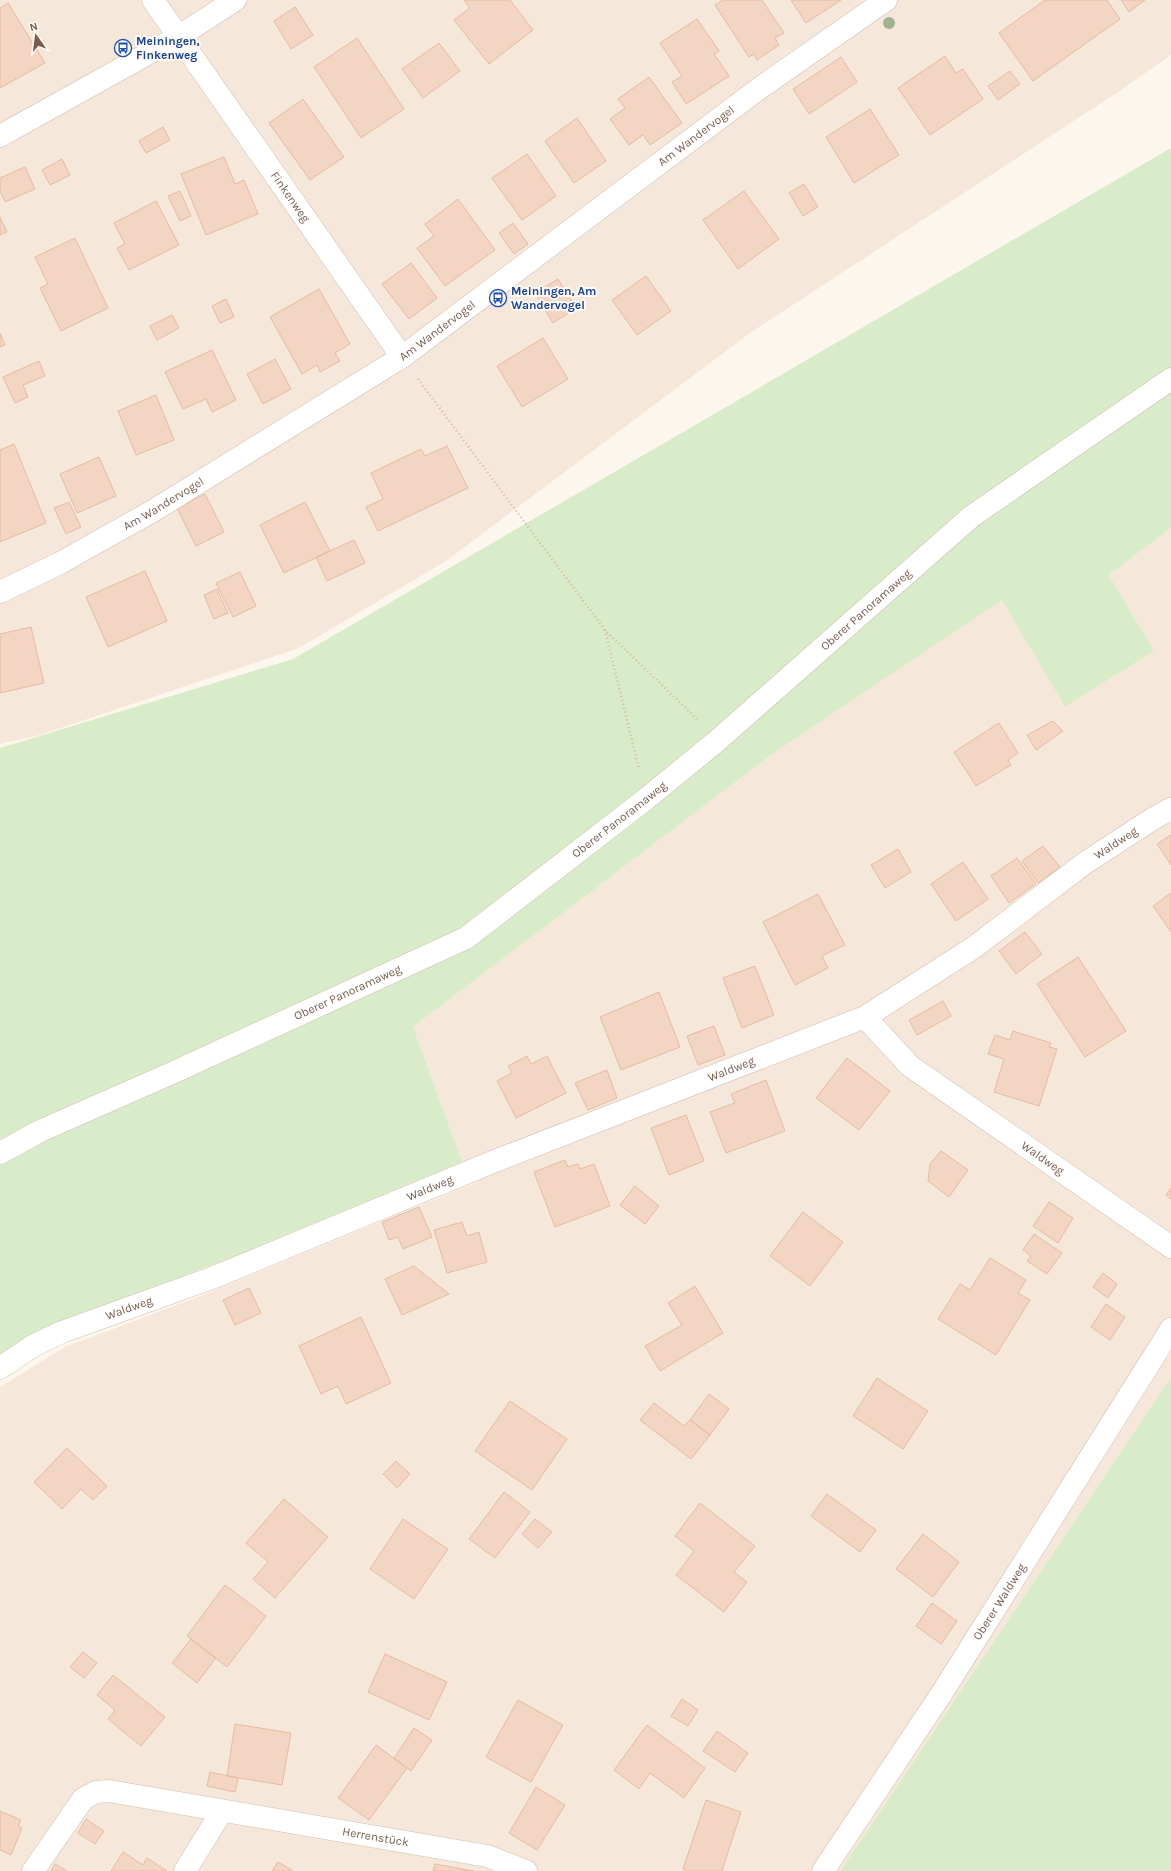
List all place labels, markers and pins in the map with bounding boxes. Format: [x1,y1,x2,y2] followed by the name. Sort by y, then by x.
[136,34,200,62] place label: Meiningen, Finkenweg
[113,38,133,58] bus stop icon: Meiningen, Finkenweg
[511,284,596,312] place label: Meiningen, Am Wandervogel
[488,288,508,308] bus stop icon: Meiningen, Am Wandervogel

